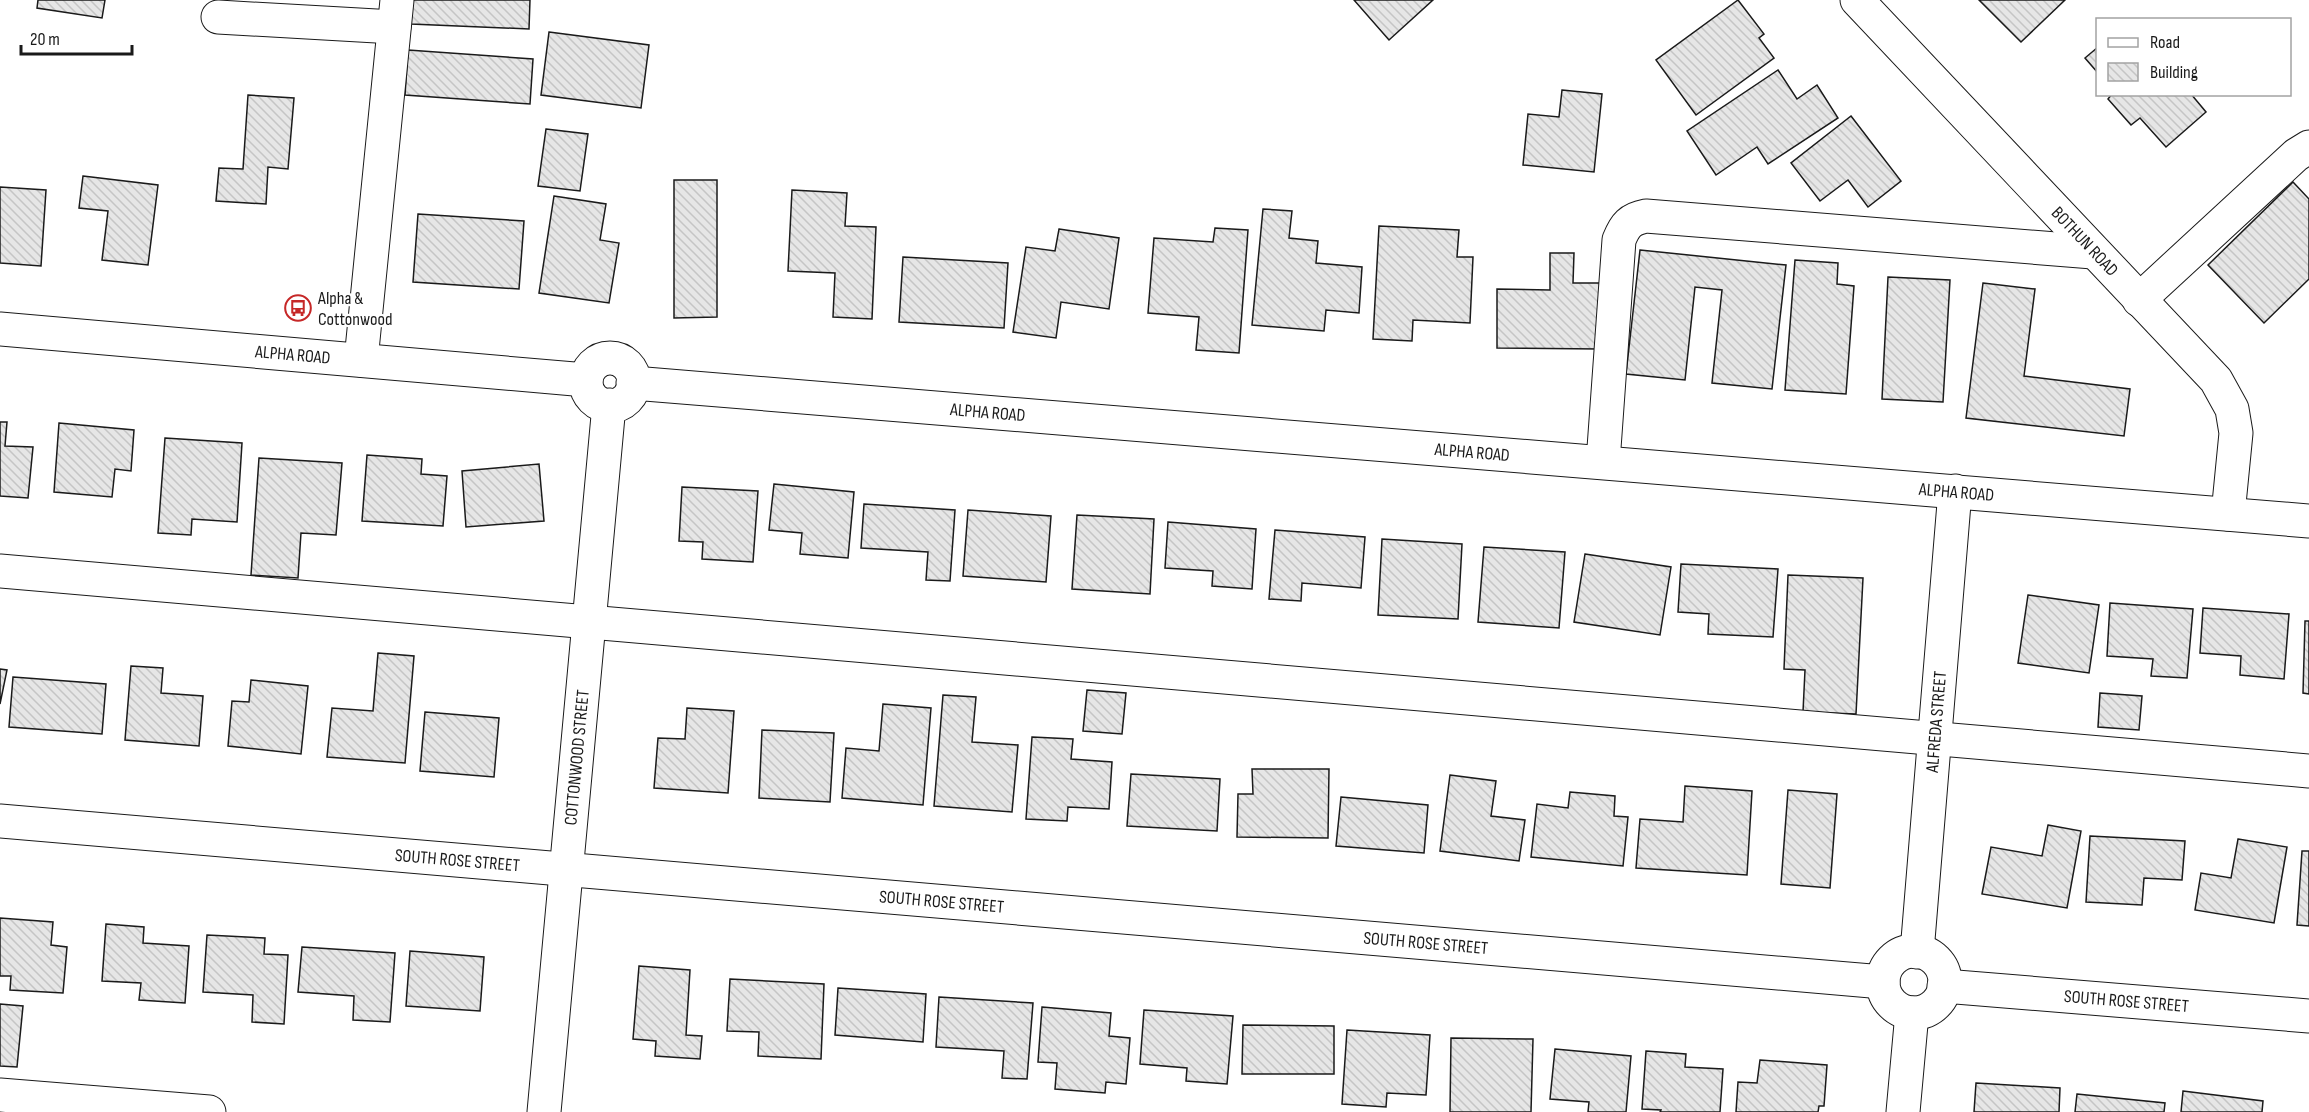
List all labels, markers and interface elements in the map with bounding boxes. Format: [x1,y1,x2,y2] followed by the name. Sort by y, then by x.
[21,18,132,56] scale bar
[2096,18,2291,96] legend
[30,29,60,50] text: 20 m
[2150,32,2180,53] text: Road
[2150,62,2198,83] text: Building
[2047,203,2122,281] street label: BOTHUN ROAD
[317,288,393,330] place label: Alpha & Cottonwood
[283,293,313,323] bus stop icon: Alpha & Cottonwood
[253,341,331,369] street label: ALPHA ROAD
[948,399,1026,426] street label: ALPHA ROAD
[1433,439,1511,466] street label: ALPHA ROAD
[1917,479,1995,506] street label: ALPHA ROAD
[1922,670,1951,774] street label: ALFREDA STREET
[560,689,594,826] street label: COTTONWOOD STREET
[394,845,521,876] street label: SOUTH ROSE STREET
[878,886,1005,918] street label: SOUTH ROSE STREET
[1362,928,1489,959] street label: SOUTH ROSE STREET
[2063,986,2190,1017] street label: SOUTH ROSE STREET

